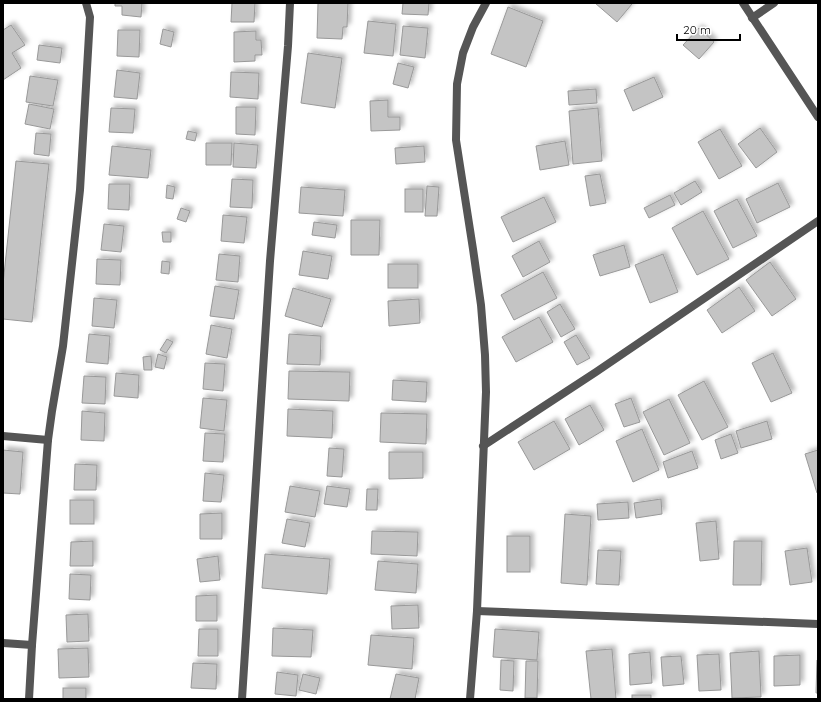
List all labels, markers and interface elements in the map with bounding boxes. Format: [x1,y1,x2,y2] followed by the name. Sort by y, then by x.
[677,16,740,42] scale bar
[683,22,711,37] text: 20 m

